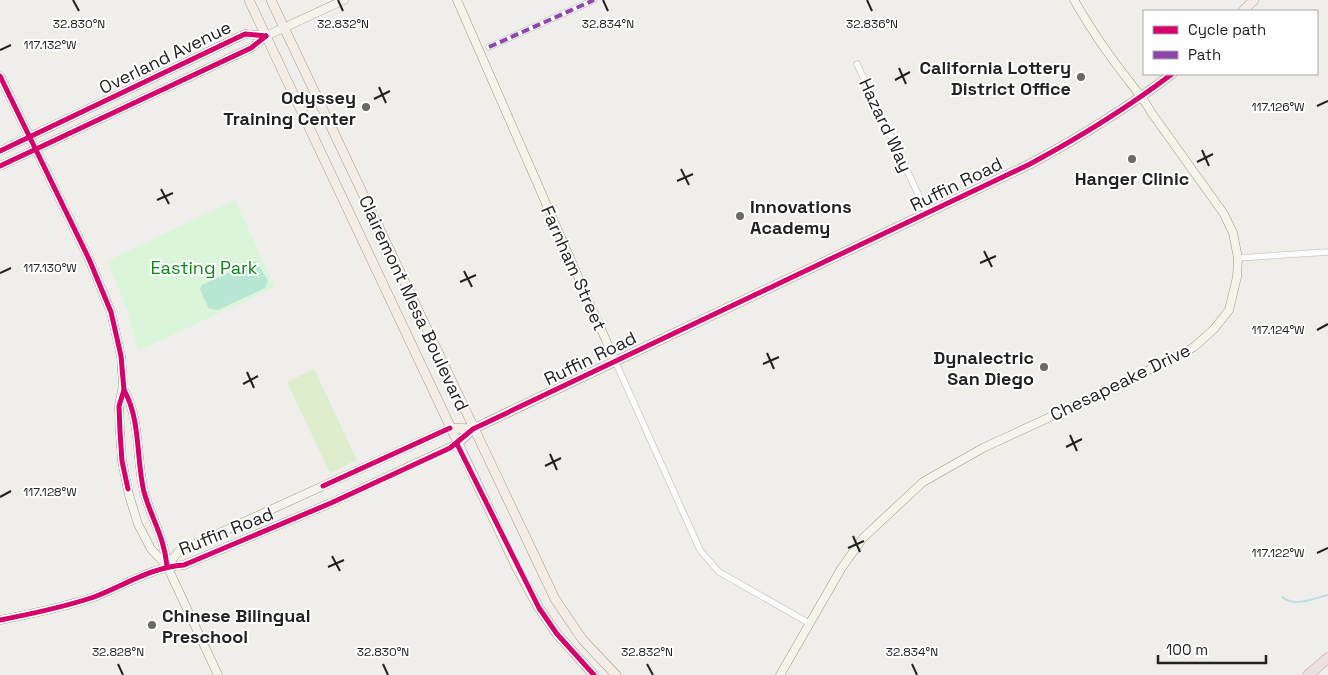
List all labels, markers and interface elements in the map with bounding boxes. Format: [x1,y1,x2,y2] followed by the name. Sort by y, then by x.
[1143,10,1318,75] legend
[95,15,235,99] street label: Overland Avenue
[53,16,105,32] text: 32.830°N
[317,16,369,32] text: 32.832°N
[582,16,634,32] text: 32.834°N
[846,16,898,32] text: 32.836°N
[1188,20,1266,39] text: Cycle path
[23,37,77,53] text: 117.132°W
[1188,45,1221,64] text: Path
[919,56,1071,100] place label: California Lottery District Office
[1075,71,1087,83] marker: California Lottery District Office
[854,74,918,176] street label: Hazard Way
[223,86,356,130] place label: Odyssey Training Center
[1251,99,1305,115] text: 117.126°W
[360,101,372,113] marker: Odyssey Training Center
[906,152,1006,216] street label: Ruffin Road
[1126,153,1138,165] marker: Hanger Clinic
[1075,167,1189,190] place label: Hanger Clinic
[354,192,474,414] street label: Clairemont Mesa Boulevard
[750,195,852,239] place label: Innovations Academy
[536,202,612,334] street label: Farnham Street
[734,210,746,222] marker: Innovations Academy
[150,256,258,279] park label: Easting Park
[23,260,77,276] text: 117.130°W
[1251,322,1305,338] text: 117.124°W
[540,326,640,390] street label: Ruffin Road
[1046,338,1194,426] street label: Chesapeake Drive
[933,346,1034,390] place label: Dynalectric San Diego
[1038,361,1050,373] marker: Dynalectric San Diego
[23,484,77,500] text: 117.128°W
[175,502,277,560] street label: Ruffin Road
[1251,545,1305,561] text: 117.122°W
[162,604,311,648] place label: Chinese Bilingual Preschool
[146,619,158,631] marker: Chinese Bilingual Preschool
[1158,632,1266,664] scale bar
[1166,640,1208,659] text: 100 m
[92,644,144,660] text: 32.828°N
[357,644,409,660] text: 32.830°N
[621,644,673,660] text: 32.832°N
[886,644,938,660] text: 32.834°N

